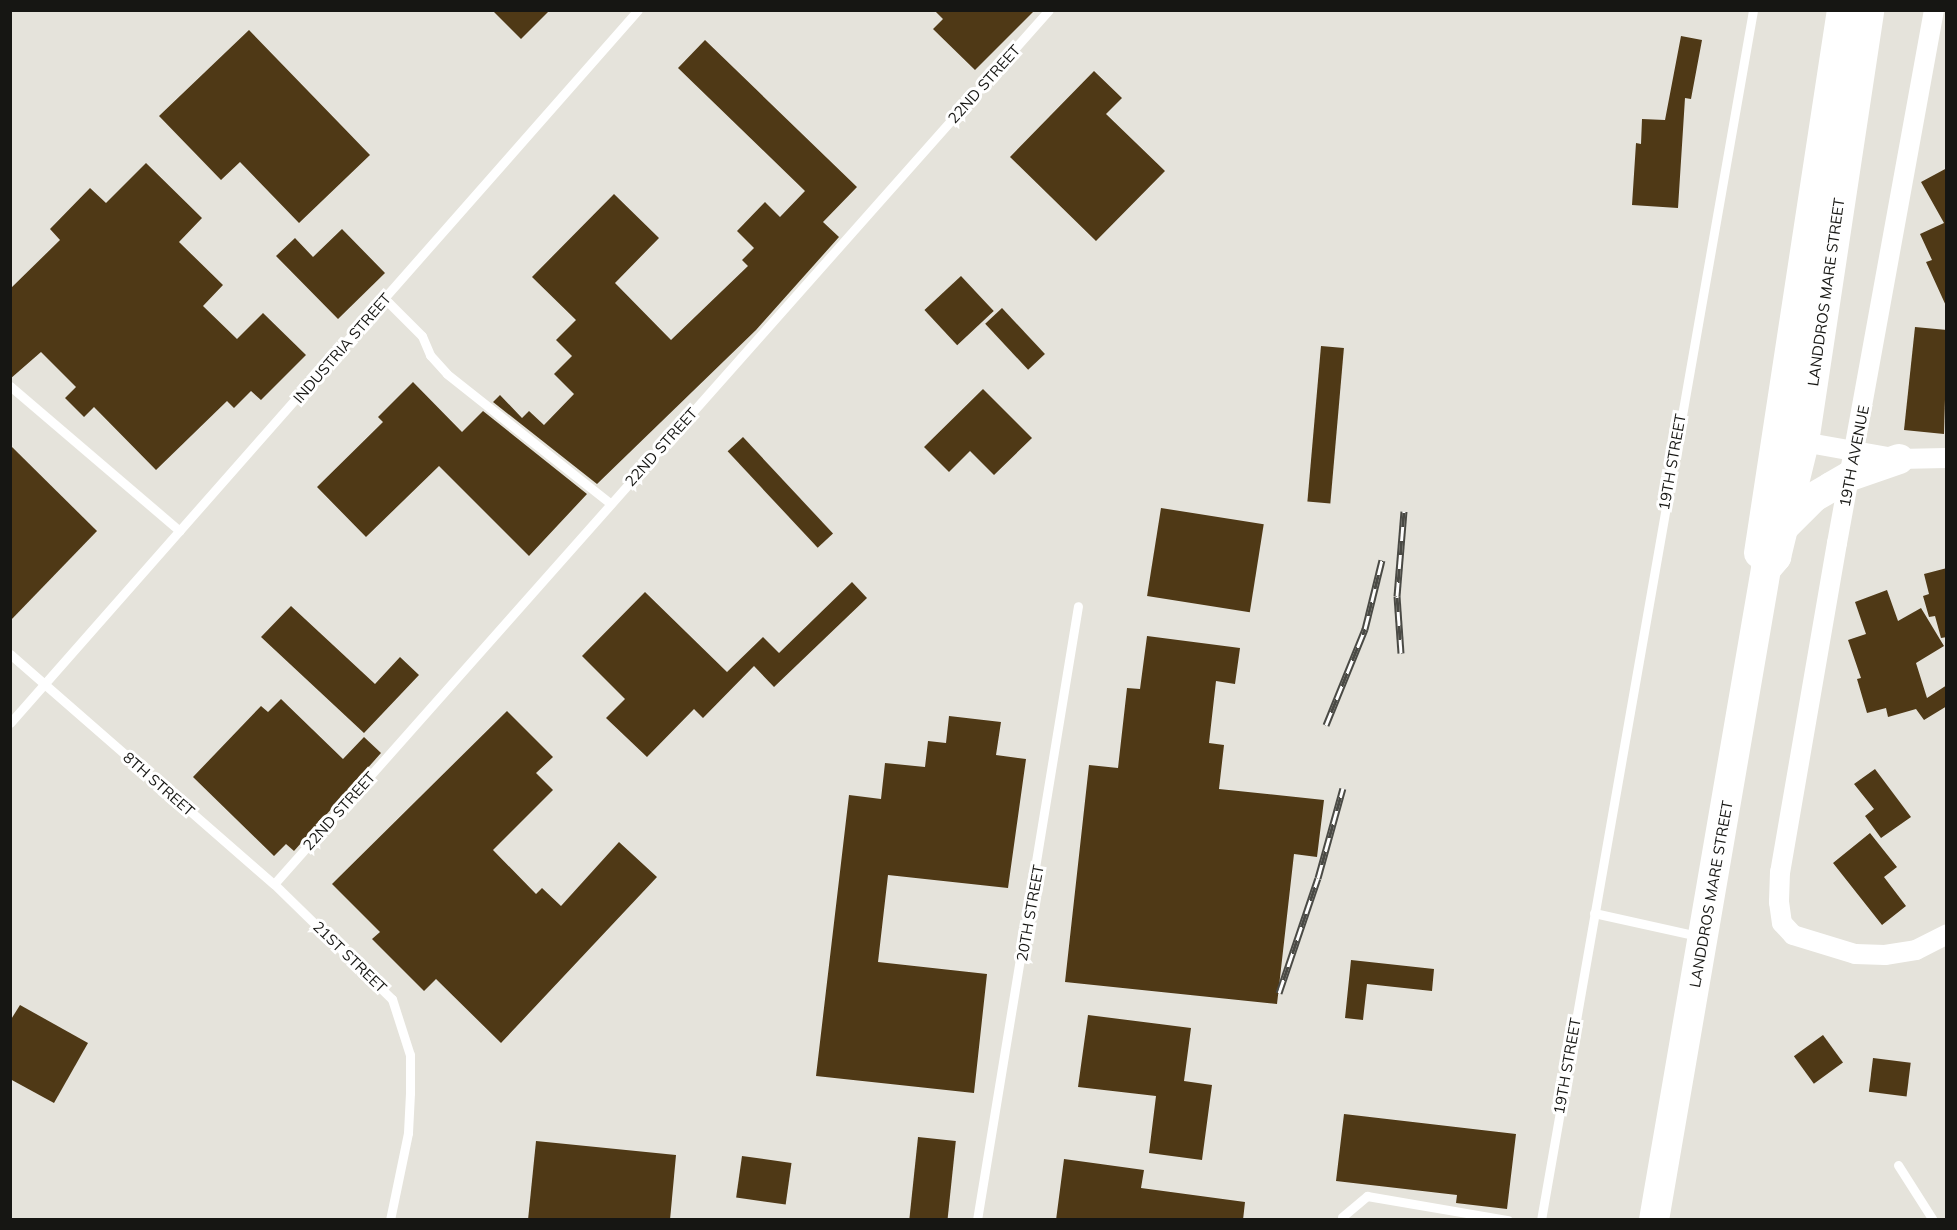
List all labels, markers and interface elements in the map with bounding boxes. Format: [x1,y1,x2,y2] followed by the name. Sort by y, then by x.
[944,41,1024,127] street label: 22ND STREET
[1804,197,1848,387] street label: LANDDROS MARE STREET
[289,289,395,407] street label: INDUSTRIA STREET
[621,404,701,490] street label: 22ND STREET
[1835,404,1873,508] street label: 19TH AVENUE
[1655,412,1689,512] street label: 19TH STREET
[120,748,198,820] street label: 8TH STREET
[299,768,379,854] street label: 22ND STREET
[1686,799,1736,989] street label: LANDDROS MARE STREET
[1013,863,1047,963] street label: 20TH STREET
[310,917,390,997] street label: 21ST STREET
[1550,1016,1584,1116] street label: 19TH STREET

